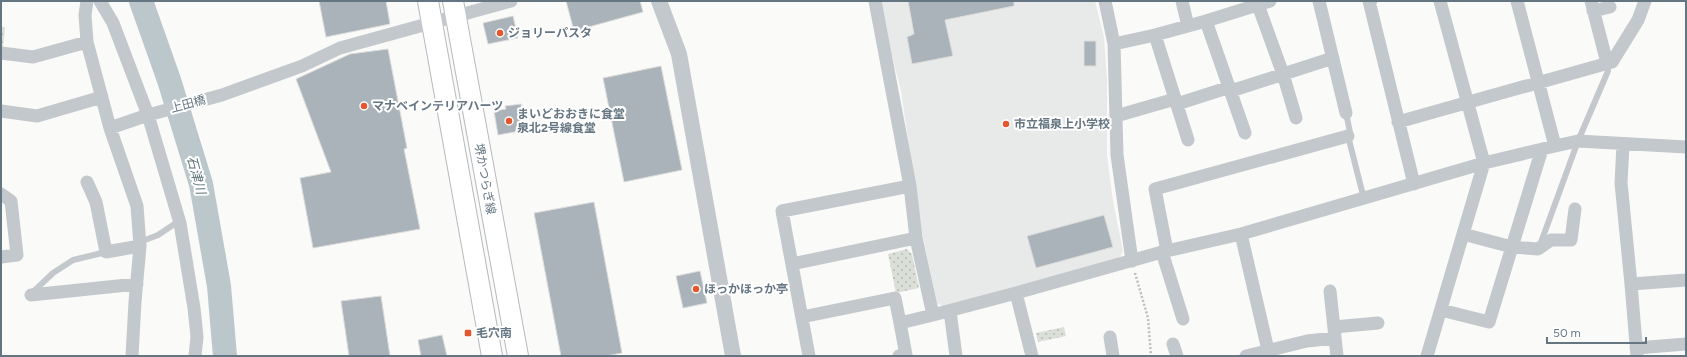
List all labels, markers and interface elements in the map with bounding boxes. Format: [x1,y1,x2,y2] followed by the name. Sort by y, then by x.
[508,26,592,40] place label: ジョリーパスタ
[495,28,505,38] marker: ジョリーパスタ
[169,93,207,115] street label: 上田橋
[372,99,503,113] place label: マナベインテリアハーツ
[359,101,369,111] marker: マナベインテリアハーツ
[517,107,625,135] place label: まいどおおきに食堂 泉北2号線食堂
[504,116,514,126] marker: まいどおおきに食堂 泉北2号線食堂
[1014,117,1110,131] place label: 市立福泉上小学校
[1001,119,1011,129] marker: 市立福泉上小学校
[472,142,498,216] street label: 堺かつらぎ線
[184,154,209,198] water label: 石津川
[704,282,788,296] place label: ほっかほっか亭
[691,284,701,294] marker: ほっかほっか亭
[1547,319,1646,345] scale bar
[476,326,512,340] place label: 毛穴南
[1553,326,1581,340] text: 50 m
[463,328,473,338] marker: 毛穴南

